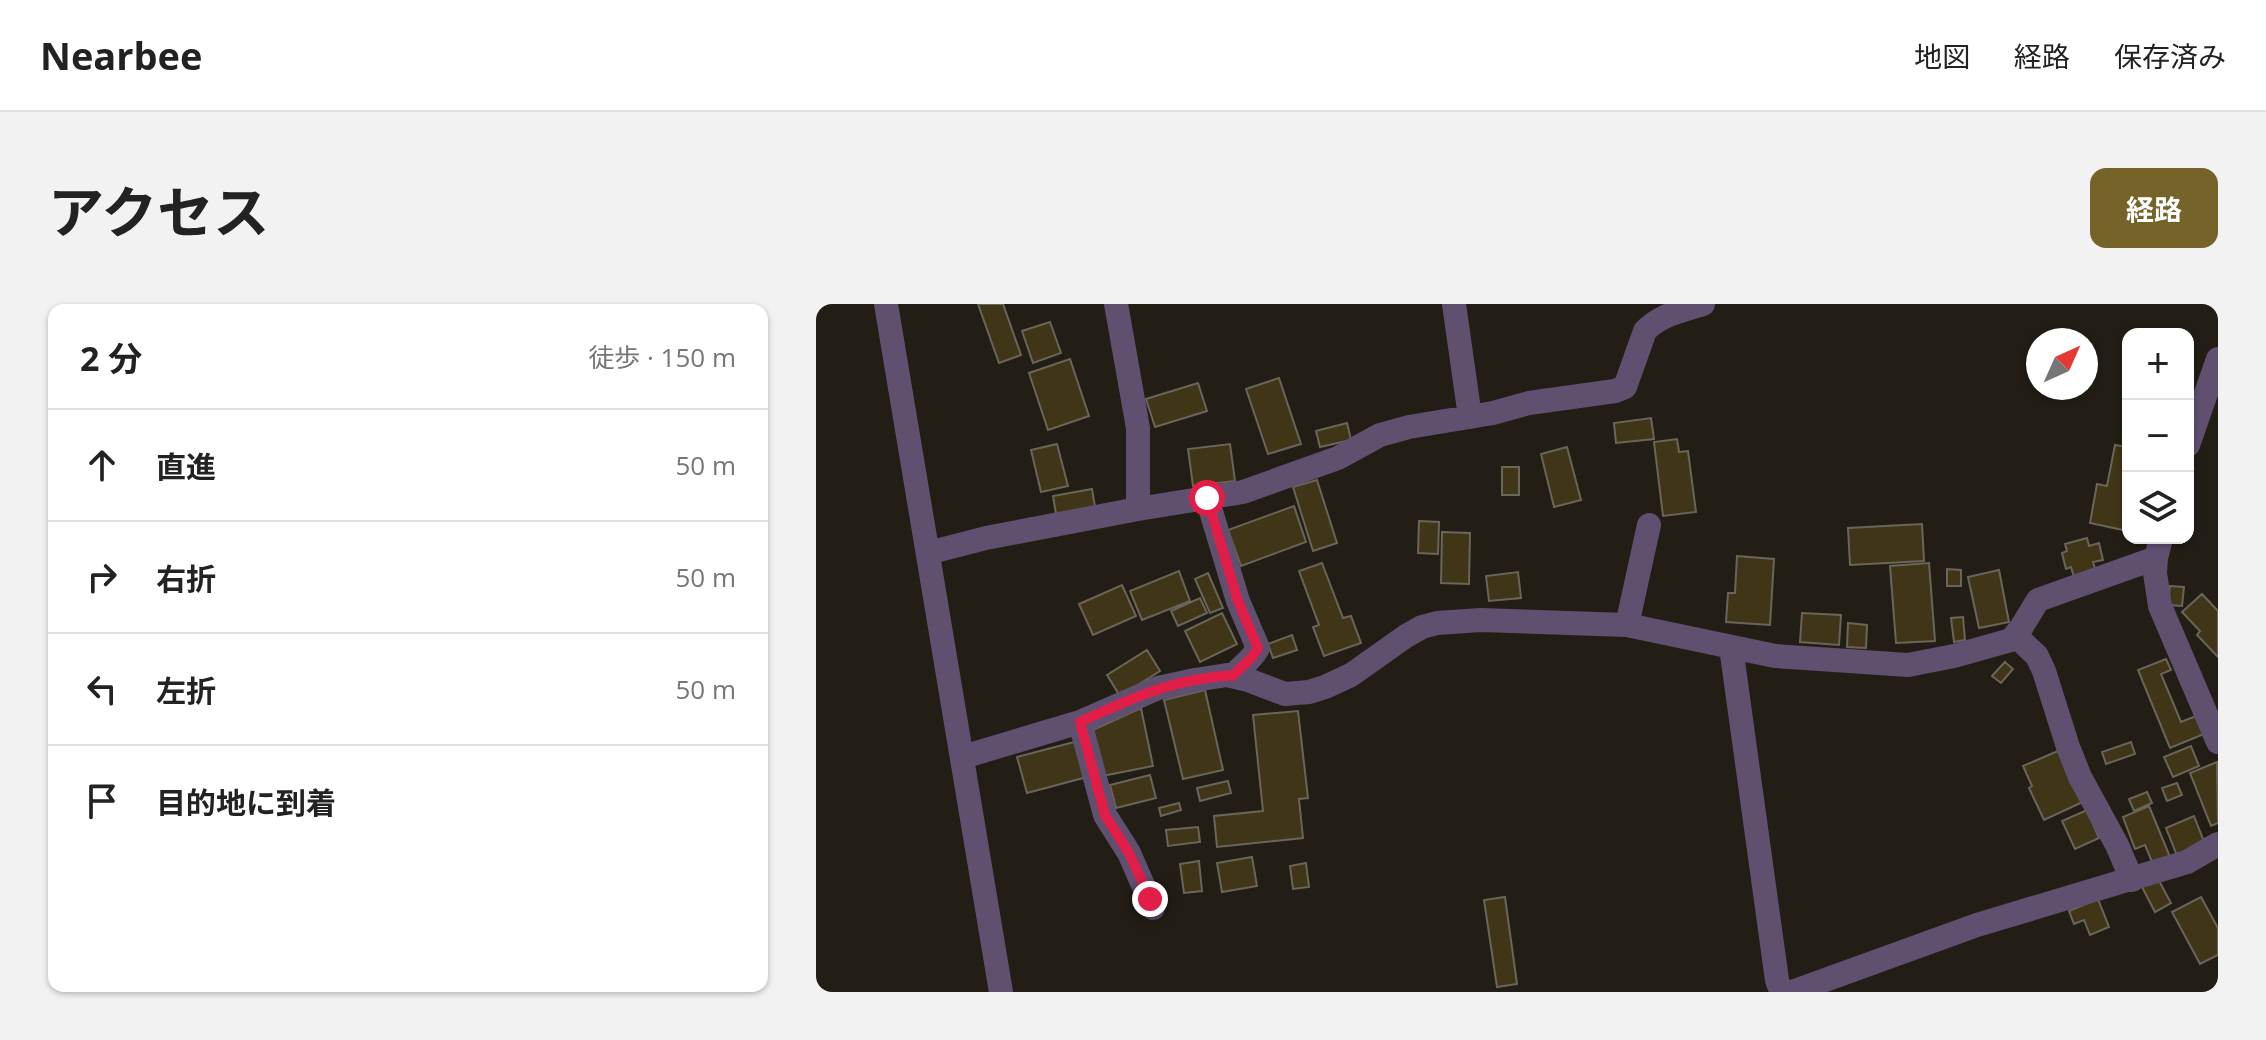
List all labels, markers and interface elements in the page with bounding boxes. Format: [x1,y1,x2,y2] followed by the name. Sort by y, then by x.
[40,29,203,81] text: Nearbee
[1914,37,1970,75] text: 地図
[2014,37,2070,75] text: 経路
[2114,37,2226,75] text: 保存済み
[2090,168,2218,248] button: 経路
[48,173,269,249] text: アクセス
[2026,328,2098,400] north arrow
[2122,328,2194,544] map controls
[2122,328,2194,400] button: +
[80,335,142,381] text: 2 分
[588,339,736,375] text: 徒歩 · 150 m
[2122,400,2194,472] button: −
[80,443,124,487] icon: ahead
[156,446,216,487] text: 直進
[675,447,736,483] text: 50 m
[2122,472,2194,544] button: layers
[1189,480,1225,516] route start
[80,555,124,599] icon: right
[156,558,216,599] text: 右折
[675,559,736,595] text: 50 m
[80,667,124,711] icon: left
[156,670,216,711] text: 左折
[675,671,736,707] text: 50 m
[80,779,124,823] icon: arrive
[156,782,336,823] text: 目的地に到着
[1132,881,1168,917] route end

